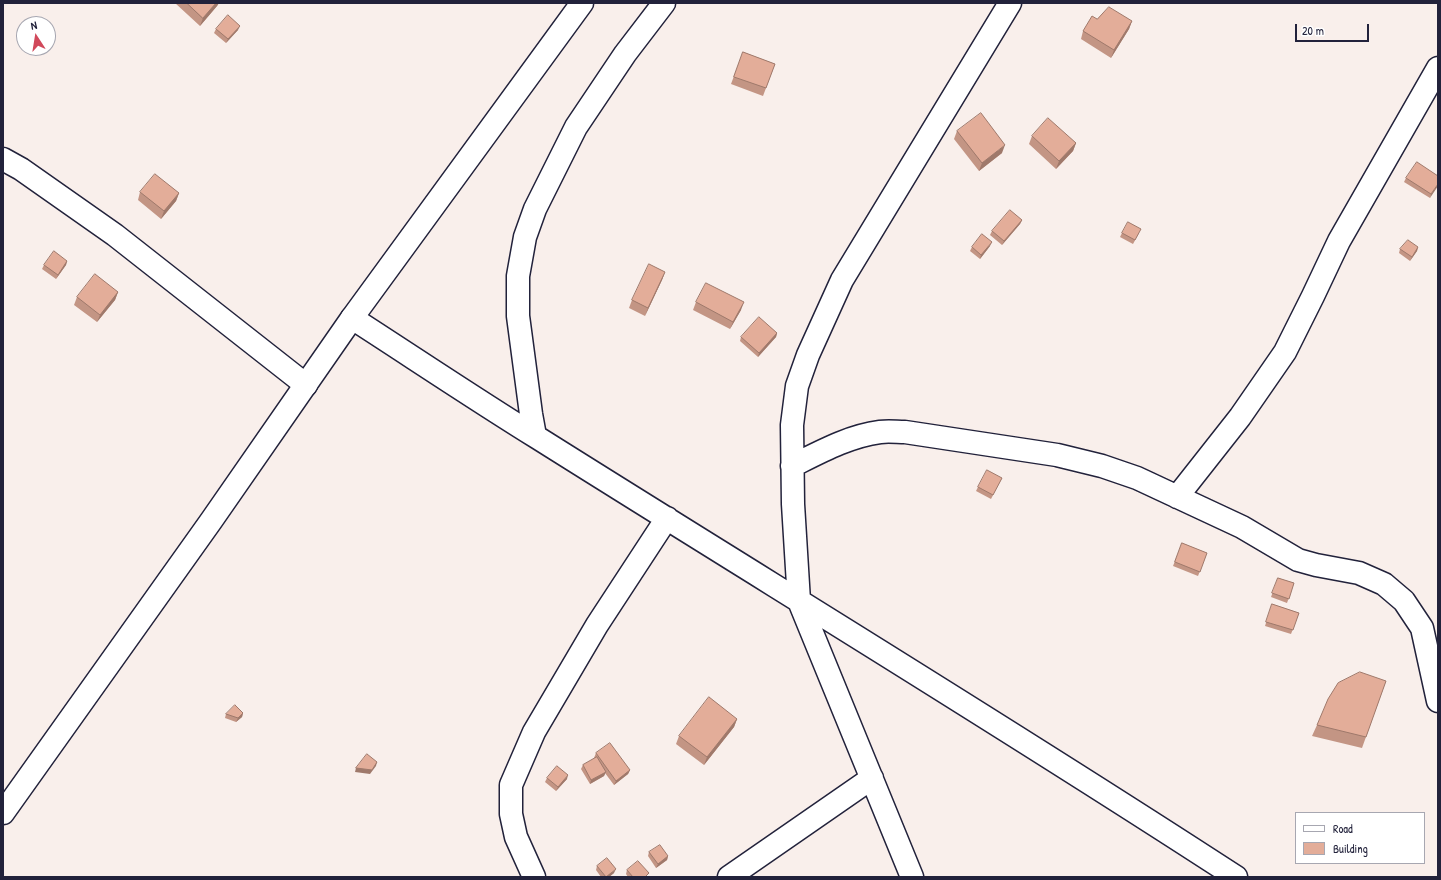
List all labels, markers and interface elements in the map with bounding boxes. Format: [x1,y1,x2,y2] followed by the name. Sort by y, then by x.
[16,16,56,56] north arrow
[1297,16,1371,42] scale bar
[29,18,38,33] text: N
[1302,22,1324,39] text: 20 m
[1295,812,1425,864] legend
[1333,820,1353,837] text: Road
[1333,840,1368,857] text: Building

